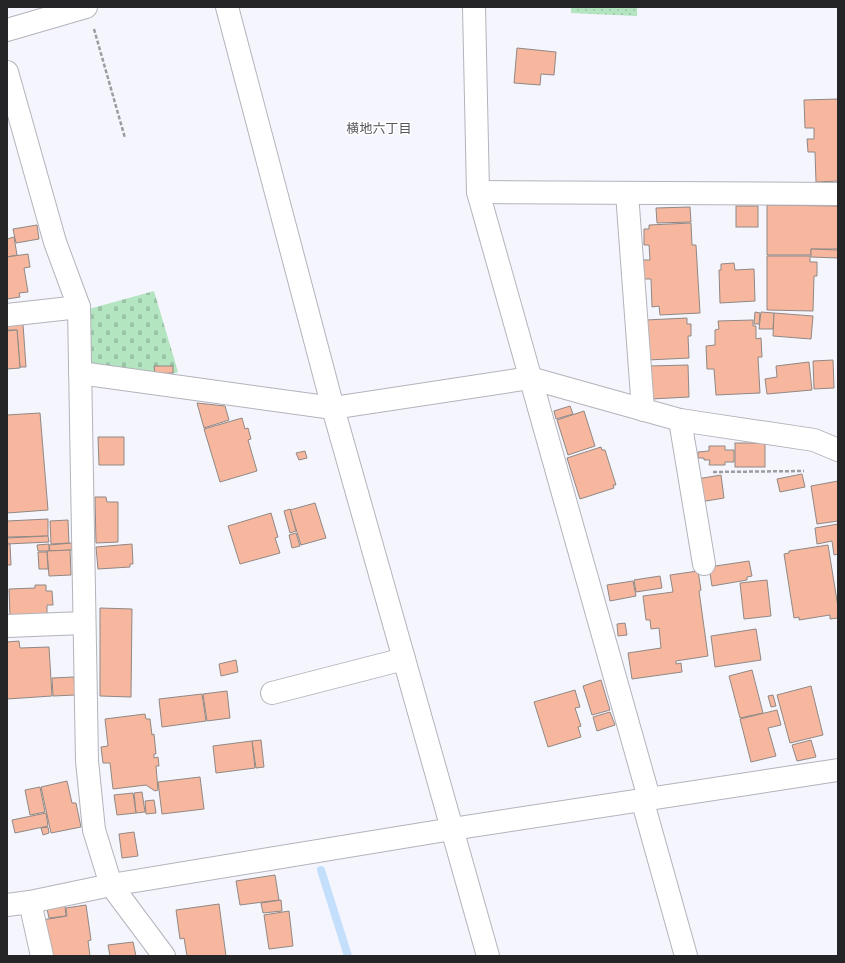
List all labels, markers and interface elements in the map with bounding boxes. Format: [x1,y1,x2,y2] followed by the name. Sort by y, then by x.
[346,121,412,136] district label: 横地六丁目

